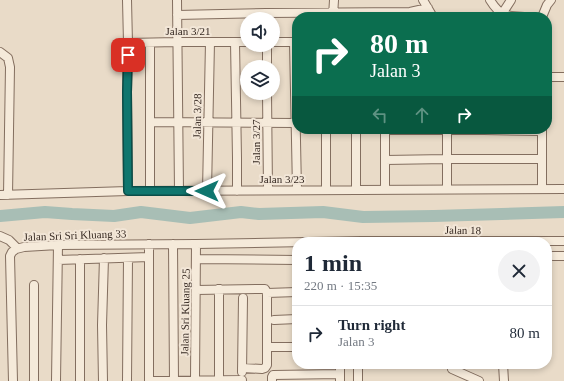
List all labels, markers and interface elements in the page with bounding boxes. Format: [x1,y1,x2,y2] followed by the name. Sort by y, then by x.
[240,12,280,100] map controls
[240,12,280,52] button: sound
[166,25,210,37] street label: Jalan 3/21
[304,28,356,80] icon: right
[370,28,428,59] text: 80 m
[111,38,145,72] pin
[117,44,139,66] icon: arrive
[240,60,280,100] button: layers
[370,61,420,81] text: Jalan 3
[191,93,203,139] street label: Jalan 3/28
[369,104,391,126] icon: left
[411,104,433,126] icon: ahead
[453,104,475,126] icon: right
[250,119,262,164] street label: Jalan 3/27
[186,170,228,212] position arrow
[260,173,305,185] street label: Jalan 3/23
[445,224,482,236] street label: Jalan 18
[23,227,127,243] street label: Jalan Sri Sri Kluang 33
[304,250,362,276] text: 1 min
[498,250,540,292] button: close
[178,268,192,356] street label: Jalan Sri Kluang 25
[304,278,377,293] text: 220 m · 15:35
[338,317,405,333] text: Turn right
[304,323,326,345] icon: right
[510,325,540,341] text: 80 m
[338,334,374,349] text: Jalan 3

